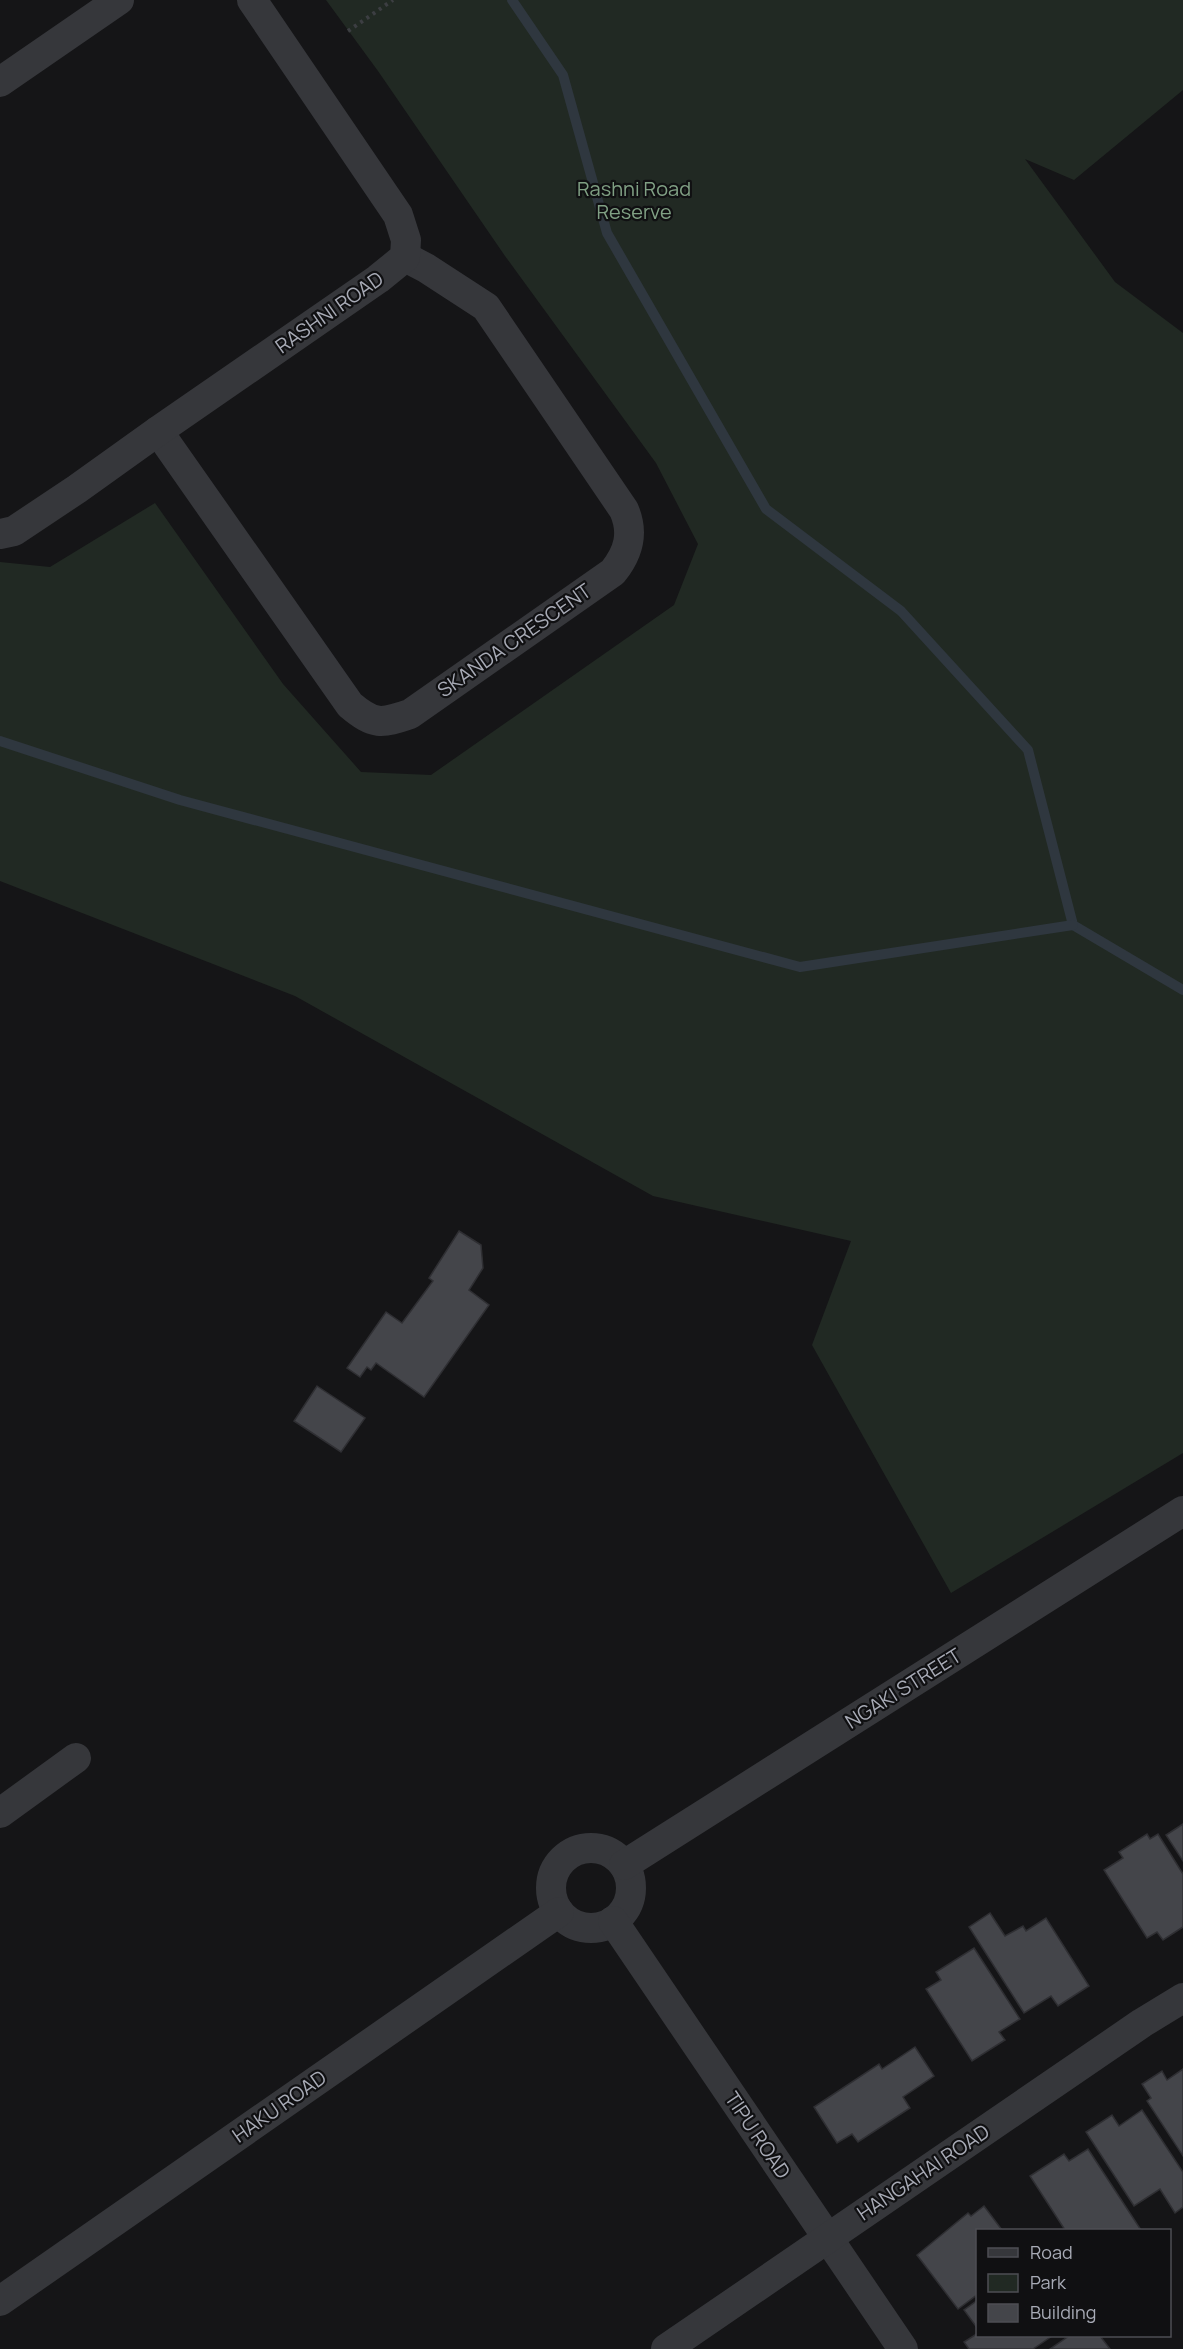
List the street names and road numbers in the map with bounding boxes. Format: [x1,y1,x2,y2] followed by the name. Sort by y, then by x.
[270,265,388,359] street label: RASHNI ROAD
[432,577,596,703] street label: SKANDA CRESCENT
[840,1641,966,1734] street label: NGAKI STREET
[227,2064,331,2148] street label: HAKU ROAD
[719,2086,797,2184] street label: TIPU ROAD
[852,2118,994,2226] street label: HANGAHAI ROAD

